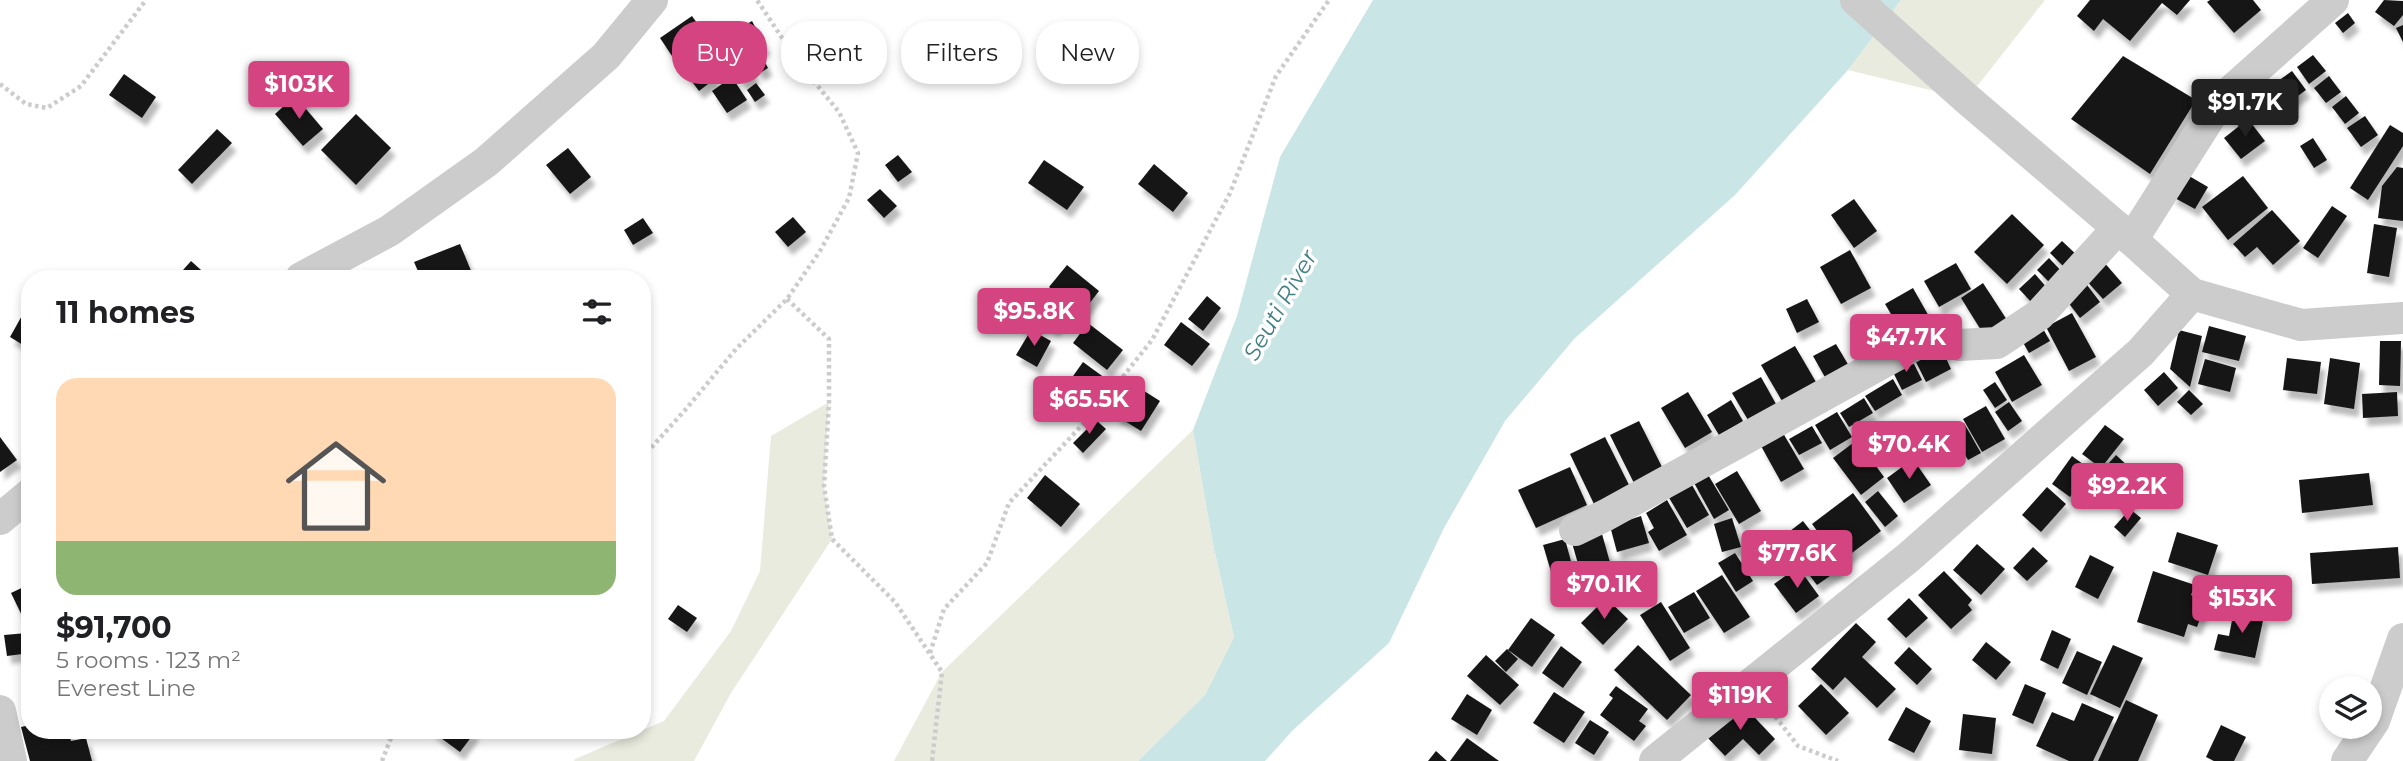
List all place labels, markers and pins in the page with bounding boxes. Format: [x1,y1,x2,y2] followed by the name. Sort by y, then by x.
[250,61,348,121] pin: $103K
[2188,80,2302,139] pin: $91.7K
[977,288,1091,348] pin: $95.8K
[1849,314,1963,374] pin: $47.7K
[1032,376,1146,436] pin: $65.5K
[1852,421,1966,481] pin: $70.4K
[2070,463,2184,523] pin: $92.2K
[1740,530,1854,590] pin: $77.6K
[1547,562,1661,621] pin: $70.1K
[2193,576,2291,635] pin: $153K
[1691,672,1789,732] pin: $119K

